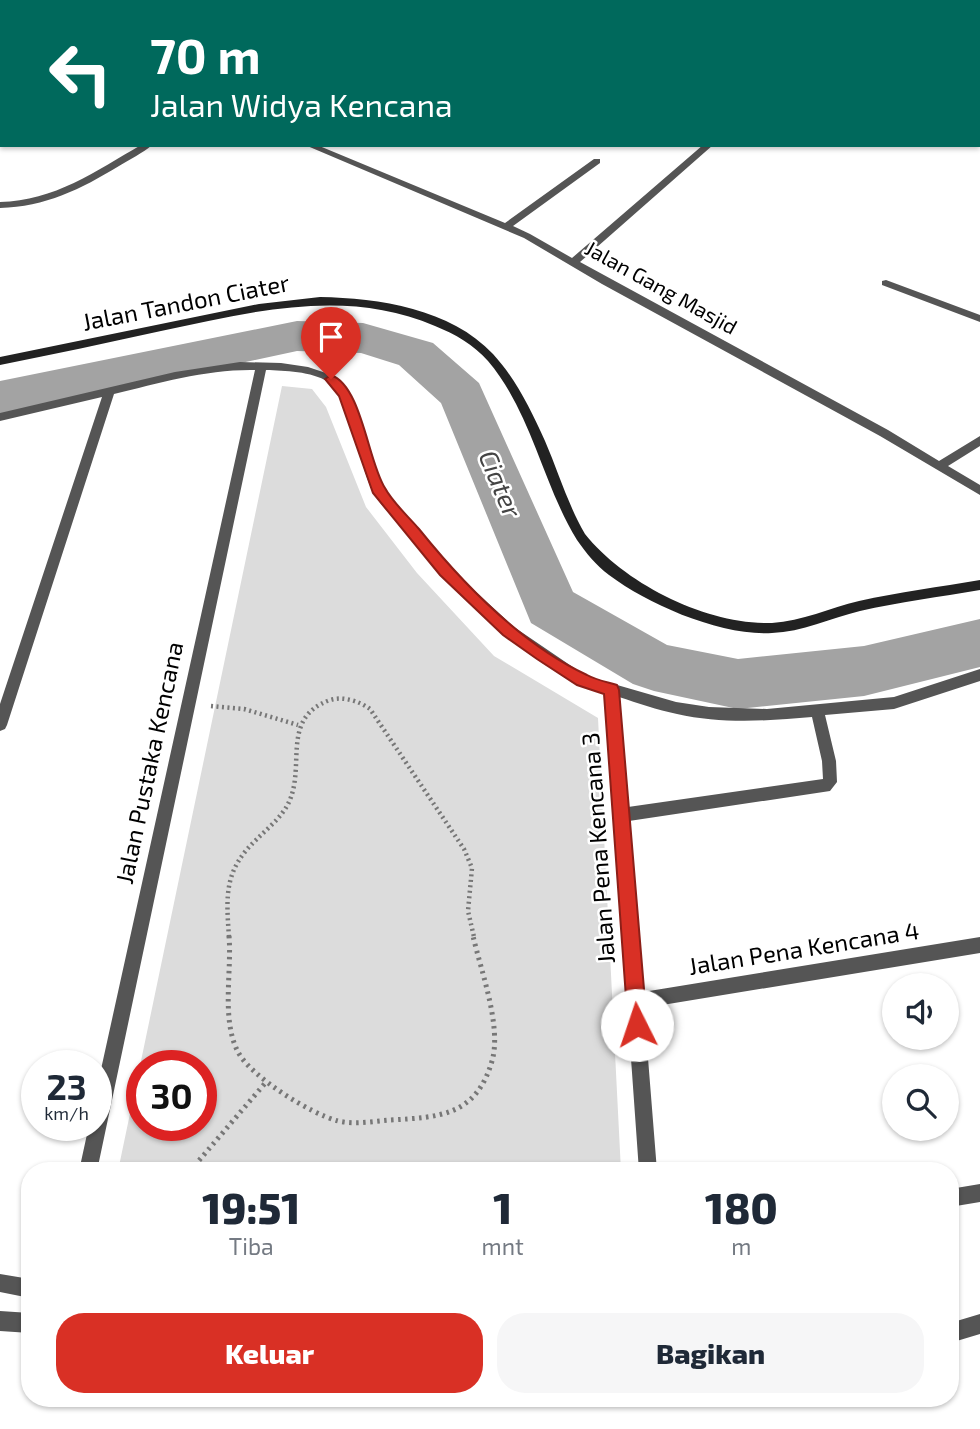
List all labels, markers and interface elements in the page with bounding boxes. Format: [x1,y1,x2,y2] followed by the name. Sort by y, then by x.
[150,25,261,84] text: 70 m
[35,28,126,119] icon: left
[150,85,453,123] text: Jalan Widya Kencana
[581,235,742,340] street label: Jalan Gang Masjid
[80,267,292,336] street label: Jalan Tandon Ciater
[301,307,361,379] pin
[312,318,350,356] icon: arrive
[473,445,530,522] water label: Ciater
[109,639,188,886] street label: Jalan Pustaka Kencana
[575,732,620,965] street label: Jalan Pena Kencana 3
[686,915,921,980] street label: Jalan Pena Kencana 4
[882,973,959,1141] map controls
[882,973,959,1050] button: sound
[600,988,674,1062] position arrow
[126,1050,217,1141] speed limit sign: 30
[882,1064,959,1141] button: search
[46,1065,87,1107] text: 23
[44,1102,89,1124] text: km/h
[202,1182,300,1232] text: 19:51
[493,1182,512,1232] text: 1
[705,1182,778,1232] text: 180
[229,1232,274,1260] text: Tiba
[482,1232,524,1260] text: mnt
[731,1232,751,1260] text: m
[56,1313,483,1393] button: Keluar
[497,1313,924,1393] button: Bagikan

